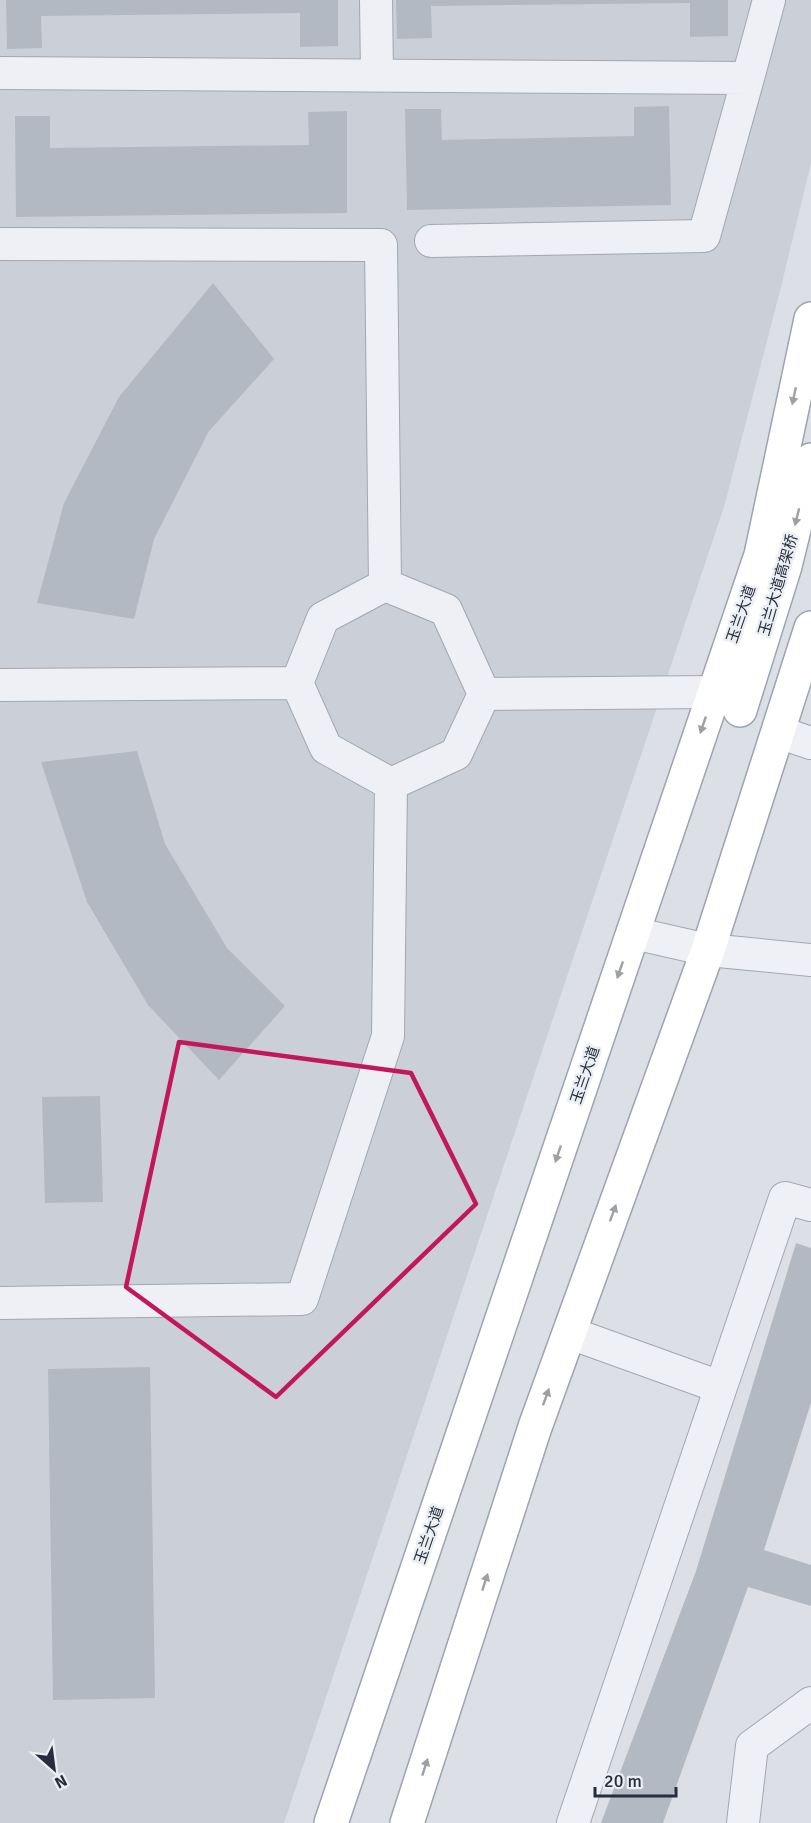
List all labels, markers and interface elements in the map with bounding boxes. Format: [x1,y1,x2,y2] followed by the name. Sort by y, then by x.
[789,387,799,406] one-way arrow
[792,508,802,526] one-way arrow
[755,532,801,638] street label: 玉兰大道高架桥
[723,583,759,645] street label: 玉兰大道
[698,716,707,734] one-way arrow
[615,961,625,979] one-way arrow
[567,1044,603,1106] street label: 玉兰大道
[552,1145,562,1163] one-way arrow
[608,1204,618,1222] one-way arrow
[542,1388,552,1406] one-way arrow
[411,1504,447,1566] street label: 玉兰大道
[481,1573,490,1591] one-way arrow
[24,1739,84,1799] north arrow
[421,1758,430,1776] one-way arrow
[595,1760,676,1798] scale bar
[51,1770,70,1793] text: N
[604,1770,642,1792] text: 20 m

